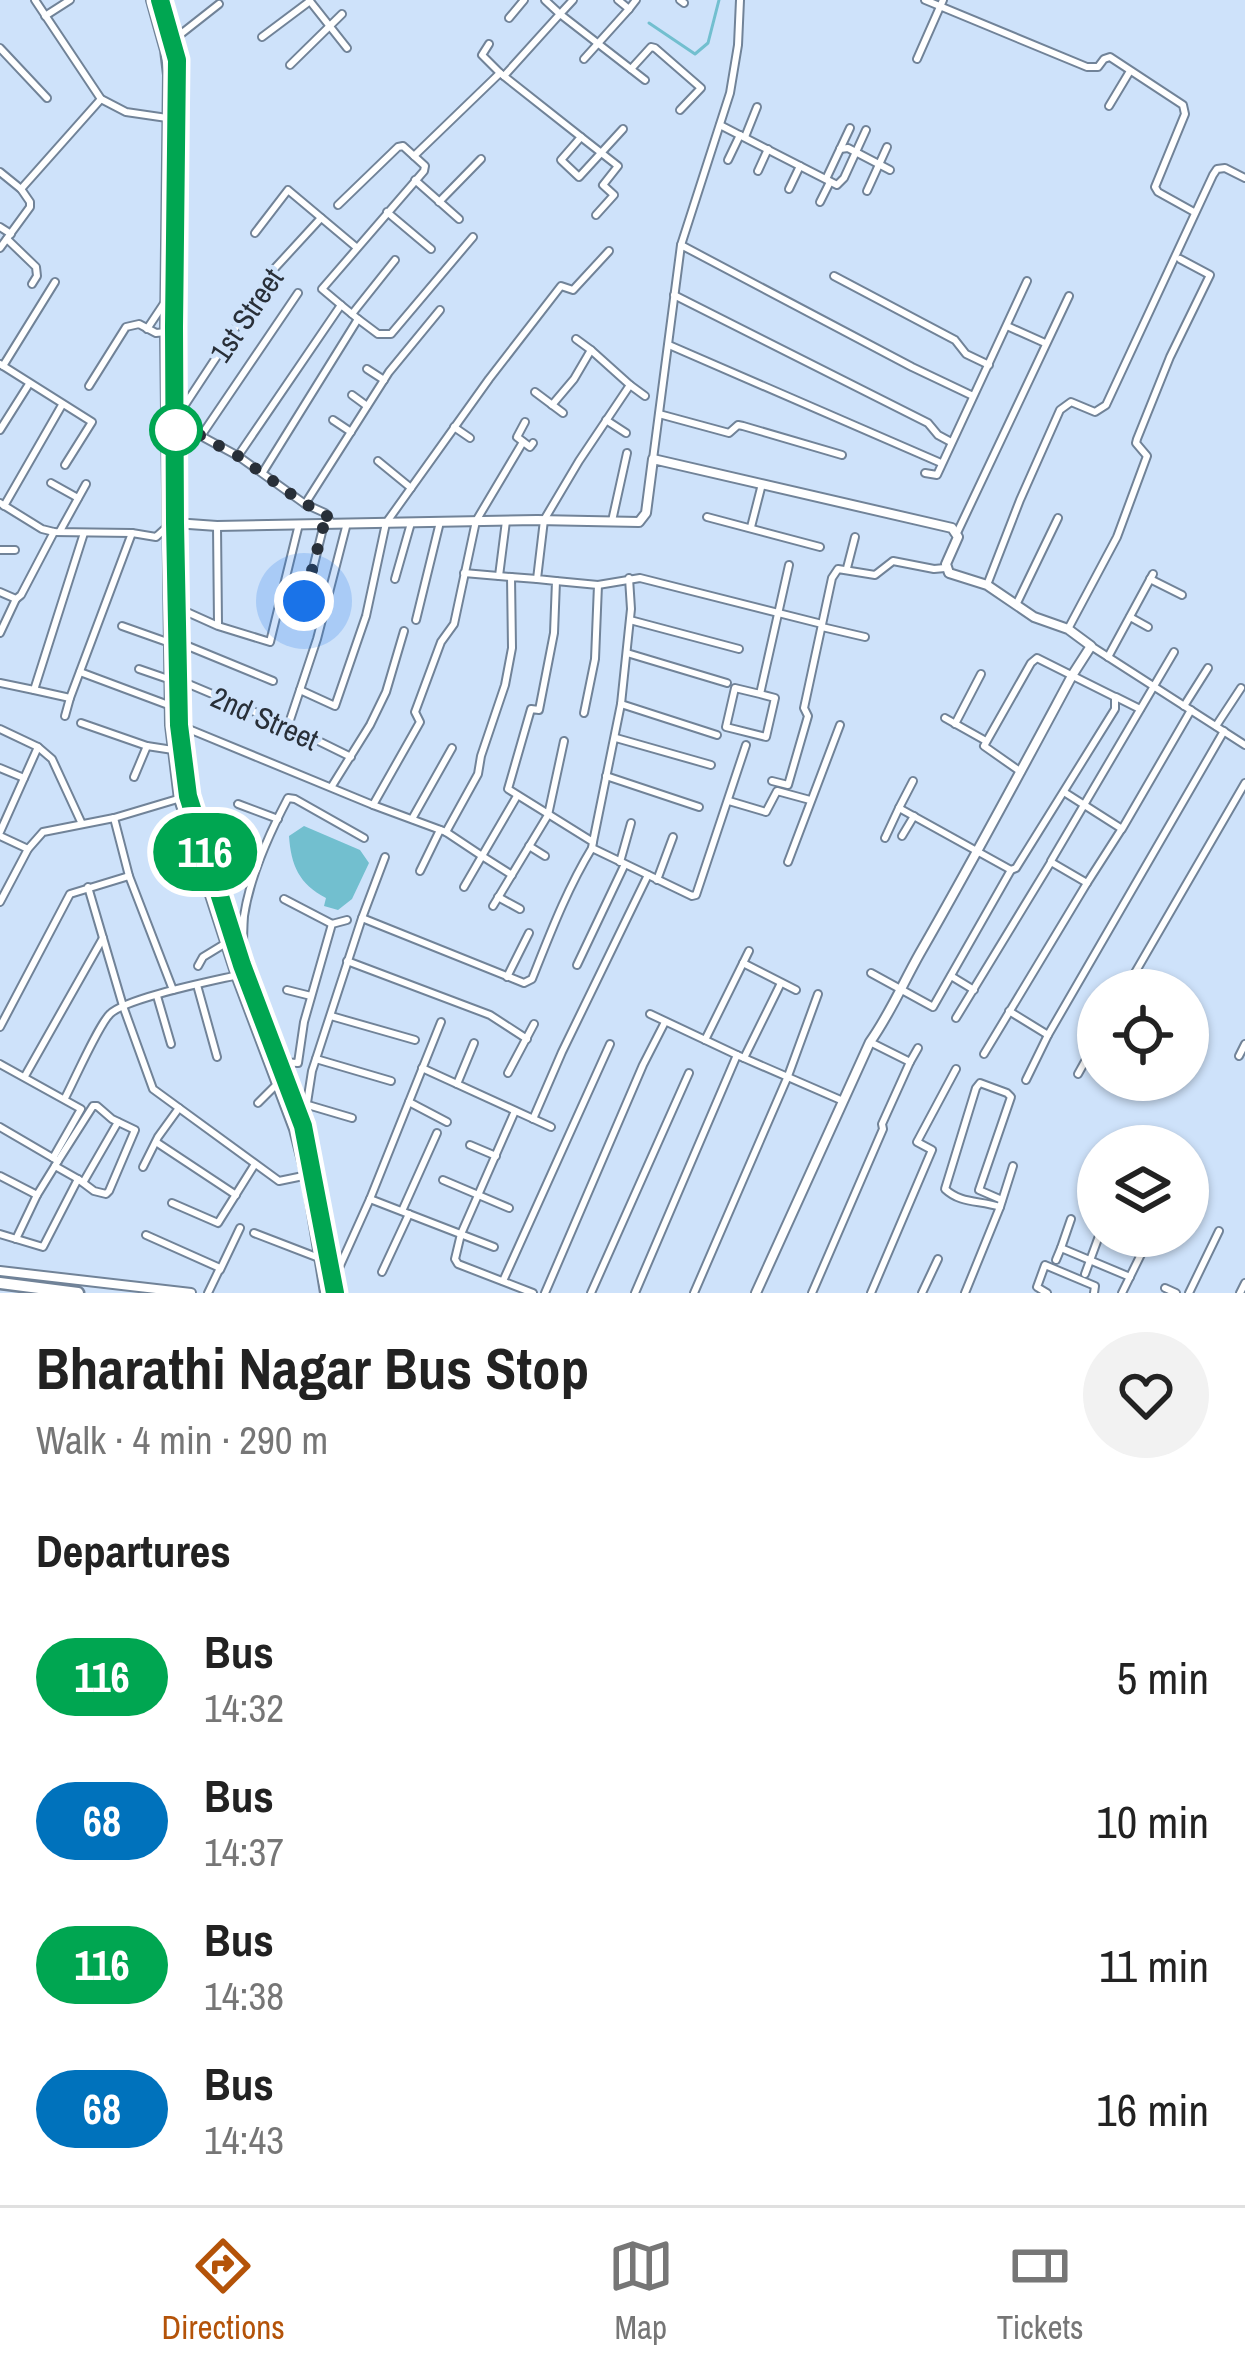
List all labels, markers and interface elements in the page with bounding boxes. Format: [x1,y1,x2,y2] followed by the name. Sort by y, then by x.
[200,260,292,370] street label: 1st Street
[151,405,201,455] unlabelled marker
[274,571,334,631] your location
[205,677,325,759] street label: 2nd Street
[136,813,274,891] line badge: 116
[177,824,233,880] text: 116
[1077,969,1209,1257] map controls
[1077,969,1209,1101] button: locate
[1077,1125,1209,1257] button: layers
[36,1330,589,1407] text: Bharathi Nagar Bus Stop
[1083,1332,1209,1458] button: heart
[36,1414,328,1466] text: Walk · 4 min · 290 m
[36,1520,231,1581] text: Departures
[204,1621,274,1682] text: Bus
[1117,1647,1209,1708] text: 5 min
[74,1649,130,1705] text: 116
[204,1682,284,1734] text: 14:32
[204,1765,274,1826] text: Bus
[1096,1791,1209,1852] text: 10 min
[83,1793,121,1849] text: 68
[204,1826,284,1878] text: 14:37
[204,1909,274,1970] text: Bus
[1099,1935,1209,1996] text: 11 min
[74,1937,130,1993] text: 116
[204,1970,284,2022] text: 14:38
[204,2053,274,2114] text: Bus
[1096,2079,1209,2140] text: 16 min
[83,2081,121,2137] text: 68
[204,2114,284,2166] text: 14:43
[162,2233,285,2349] tab: Directions
[608,2233,674,2349] tab: Map
[997,2233,1083,2349] tab: Tickets

